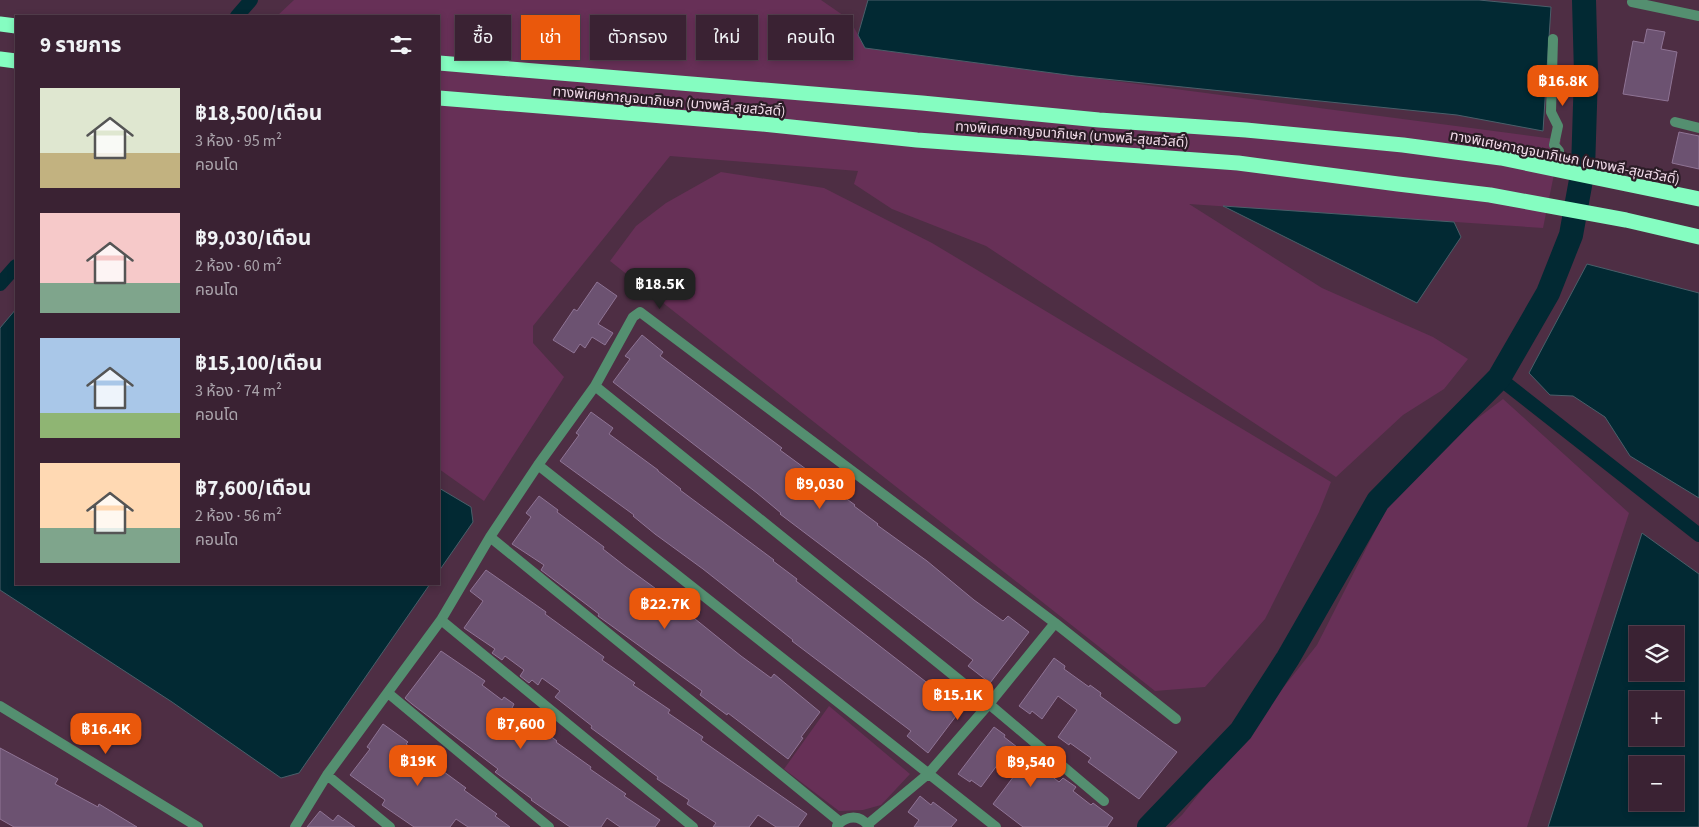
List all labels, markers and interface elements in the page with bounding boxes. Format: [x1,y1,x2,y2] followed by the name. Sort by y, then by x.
[455,15,511,60] chip: ซื้อ
[521,15,580,60] chip: เช่า
[590,15,686,60] chip: ตัวกรอง
[696,15,758,60] chip: ใหม่
[768,15,853,60] chip: คอนโด
[40,30,121,60] text: 9 รายการ
[387,31,415,59] icon: filters
[1522,64,1604,107] pin: ฿16.8K
[1538,70,1588,92] text: ฿16.8K
[552,82,786,122] street label: ทางพิเศษกาญจนาภิเษก (บางพลี-สุขสวัสดิ์)
[195,98,322,128] text: ฿18,500/เดือน
[80,108,140,168] icon: home
[955,117,1189,153] street label: ทางพิเศษกาญจนาภิเษก (บางพลี-สุขสวัสดิ์)
[1448,126,1681,190] street label: ทางพิเศษกาญจนาภิเษก (บางพลี-สุขสวัสดิ์)
[195,130,282,152] text: 3 ห้อง · 95 m²
[195,154,238,176] text: คอนโด
[195,223,311,253] text: ฿9,030/เดือน
[80,233,140,293] icon: home
[195,255,282,277] text: 2 ห้อง · 60 m²
[619,268,701,310] pin: ฿18.5K
[635,273,685,295] text: ฿18.5K
[195,279,238,301] text: คอนโด
[195,348,322,378] text: ฿15,100/เดือน
[80,358,140,418] icon: home
[195,380,282,402] text: 3 ห้อง · 74 m²
[195,404,238,426] text: คอนโด
[779,468,861,510] pin: ฿9,030
[195,473,311,503] text: ฿7,600/เดือน
[796,473,844,495] text: ฿9,030
[80,483,140,543] icon: home
[195,505,282,527] text: 2 ห้อง · 56 m²
[195,529,238,551] text: คอนโด
[624,588,706,630] pin: ฿22.7K
[640,593,690,615] text: ฿22.7K
[1629,626,1684,811] map controls
[1629,626,1684,681] button: layers
[917,678,999,721] pin: ฿15.1K
[933,684,983,706] text: ฿15.1K
[1629,691,1684,746] button: +
[480,708,562,750] pin: ฿7,600
[65,712,147,755] pin: ฿16.4K
[497,713,545,735] text: ฿7,600
[81,718,131,740] text: ฿16.4K
[388,744,448,787] pin: ฿19K
[990,746,1072,788] pin: ฿9,540
[400,750,436,772] text: ฿19K
[1007,751,1055,773] text: ฿9,540
[1629,756,1684,811] button: −

